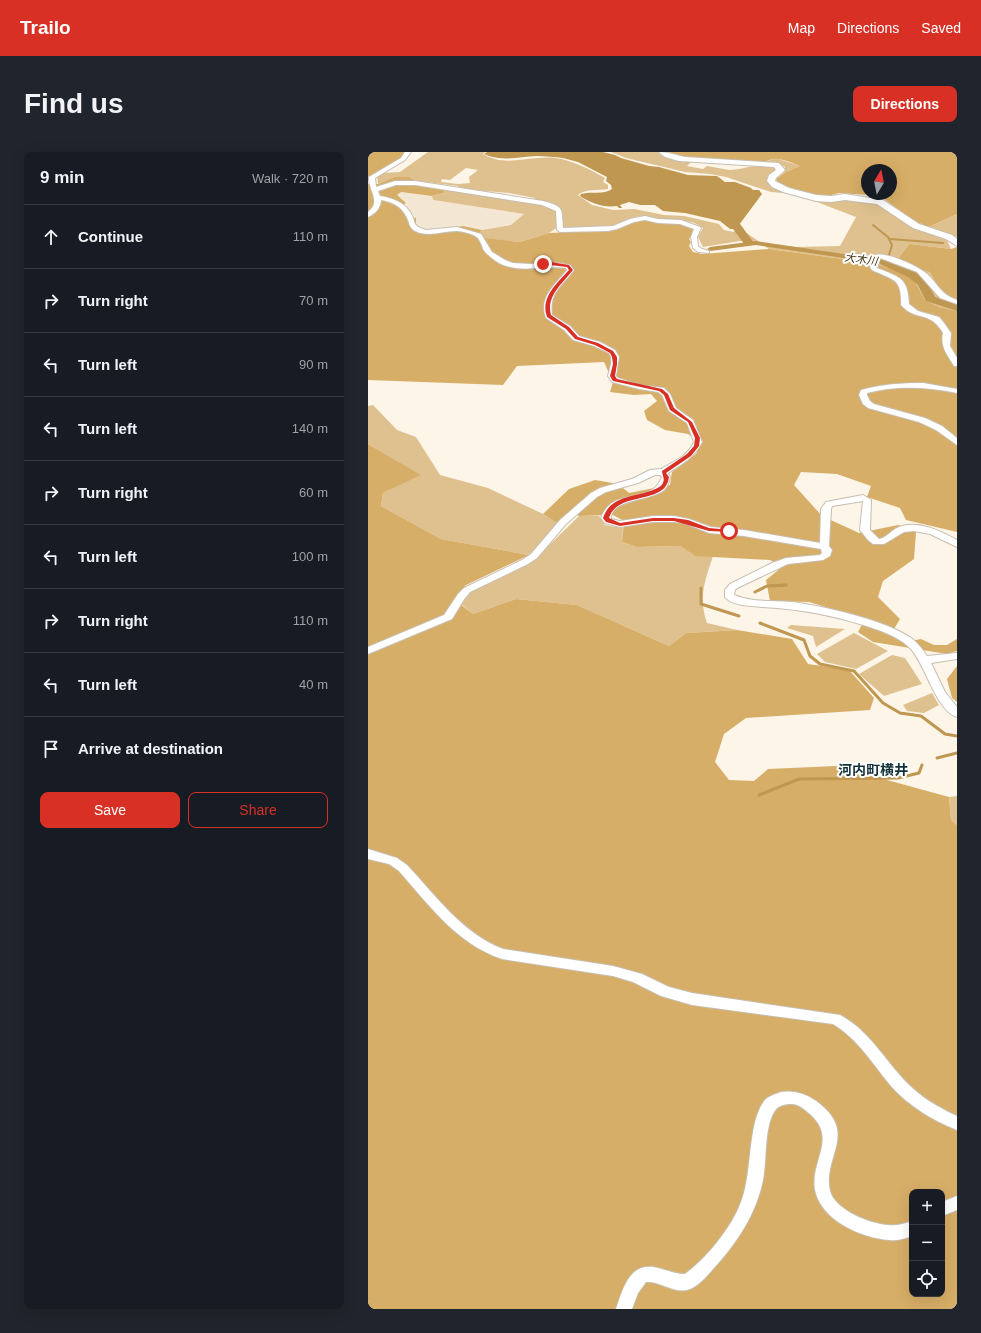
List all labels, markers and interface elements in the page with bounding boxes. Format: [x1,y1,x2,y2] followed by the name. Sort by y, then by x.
[20,17,71,38] text: Trailo
[788,20,815,36] text: Map
[837,20,899,36] text: Directions
[921,20,961,36] text: Saved
[853,86,957,122] button: Directions
[24,88,124,119] text: Find us
[861,164,897,200] north arrow
[40,168,84,187] text: 9 min
[252,171,328,186] text: Walk · 720 m
[40,226,62,248] icon: ahead
[78,228,143,245] text: Continue
[293,229,328,244] text: 110 m
[844,251,879,267] water label: 大木川
[534,255,552,273] route end
[40,290,62,312] icon: right
[78,292,148,309] text: Turn right
[299,293,328,308] text: 70 m
[40,354,62,376] icon: left
[78,356,137,373] text: Turn left
[299,357,328,372] text: 90 m
[40,418,62,440] icon: left
[78,420,137,437] text: Turn left
[292,421,328,436] text: 140 m
[40,482,62,504] icon: right
[78,484,148,501] text: Turn right
[299,485,328,500] text: 60 m
[720,522,738,540] route start
[40,546,62,568] icon: left
[78,548,137,565] text: Turn left
[292,549,328,564] text: 100 m
[40,610,62,632] icon: right
[78,612,148,629] text: Turn right
[293,613,328,628] text: 110 m
[40,674,62,696] icon: left
[78,676,137,693] text: Turn left
[299,677,328,692] text: 40 m
[40,738,62,760] icon: arrive
[78,740,223,757] text: Arrive at destination
[838,762,908,778] district label: 河内町横井
[40,792,180,828] button: Save
[188,792,328,828] button: Share
[909,1189,945,1297] map controls
[909,1189,945,1225] button: +
[909,1225,945,1261] button: −
[909,1261,945,1297] button: locate

